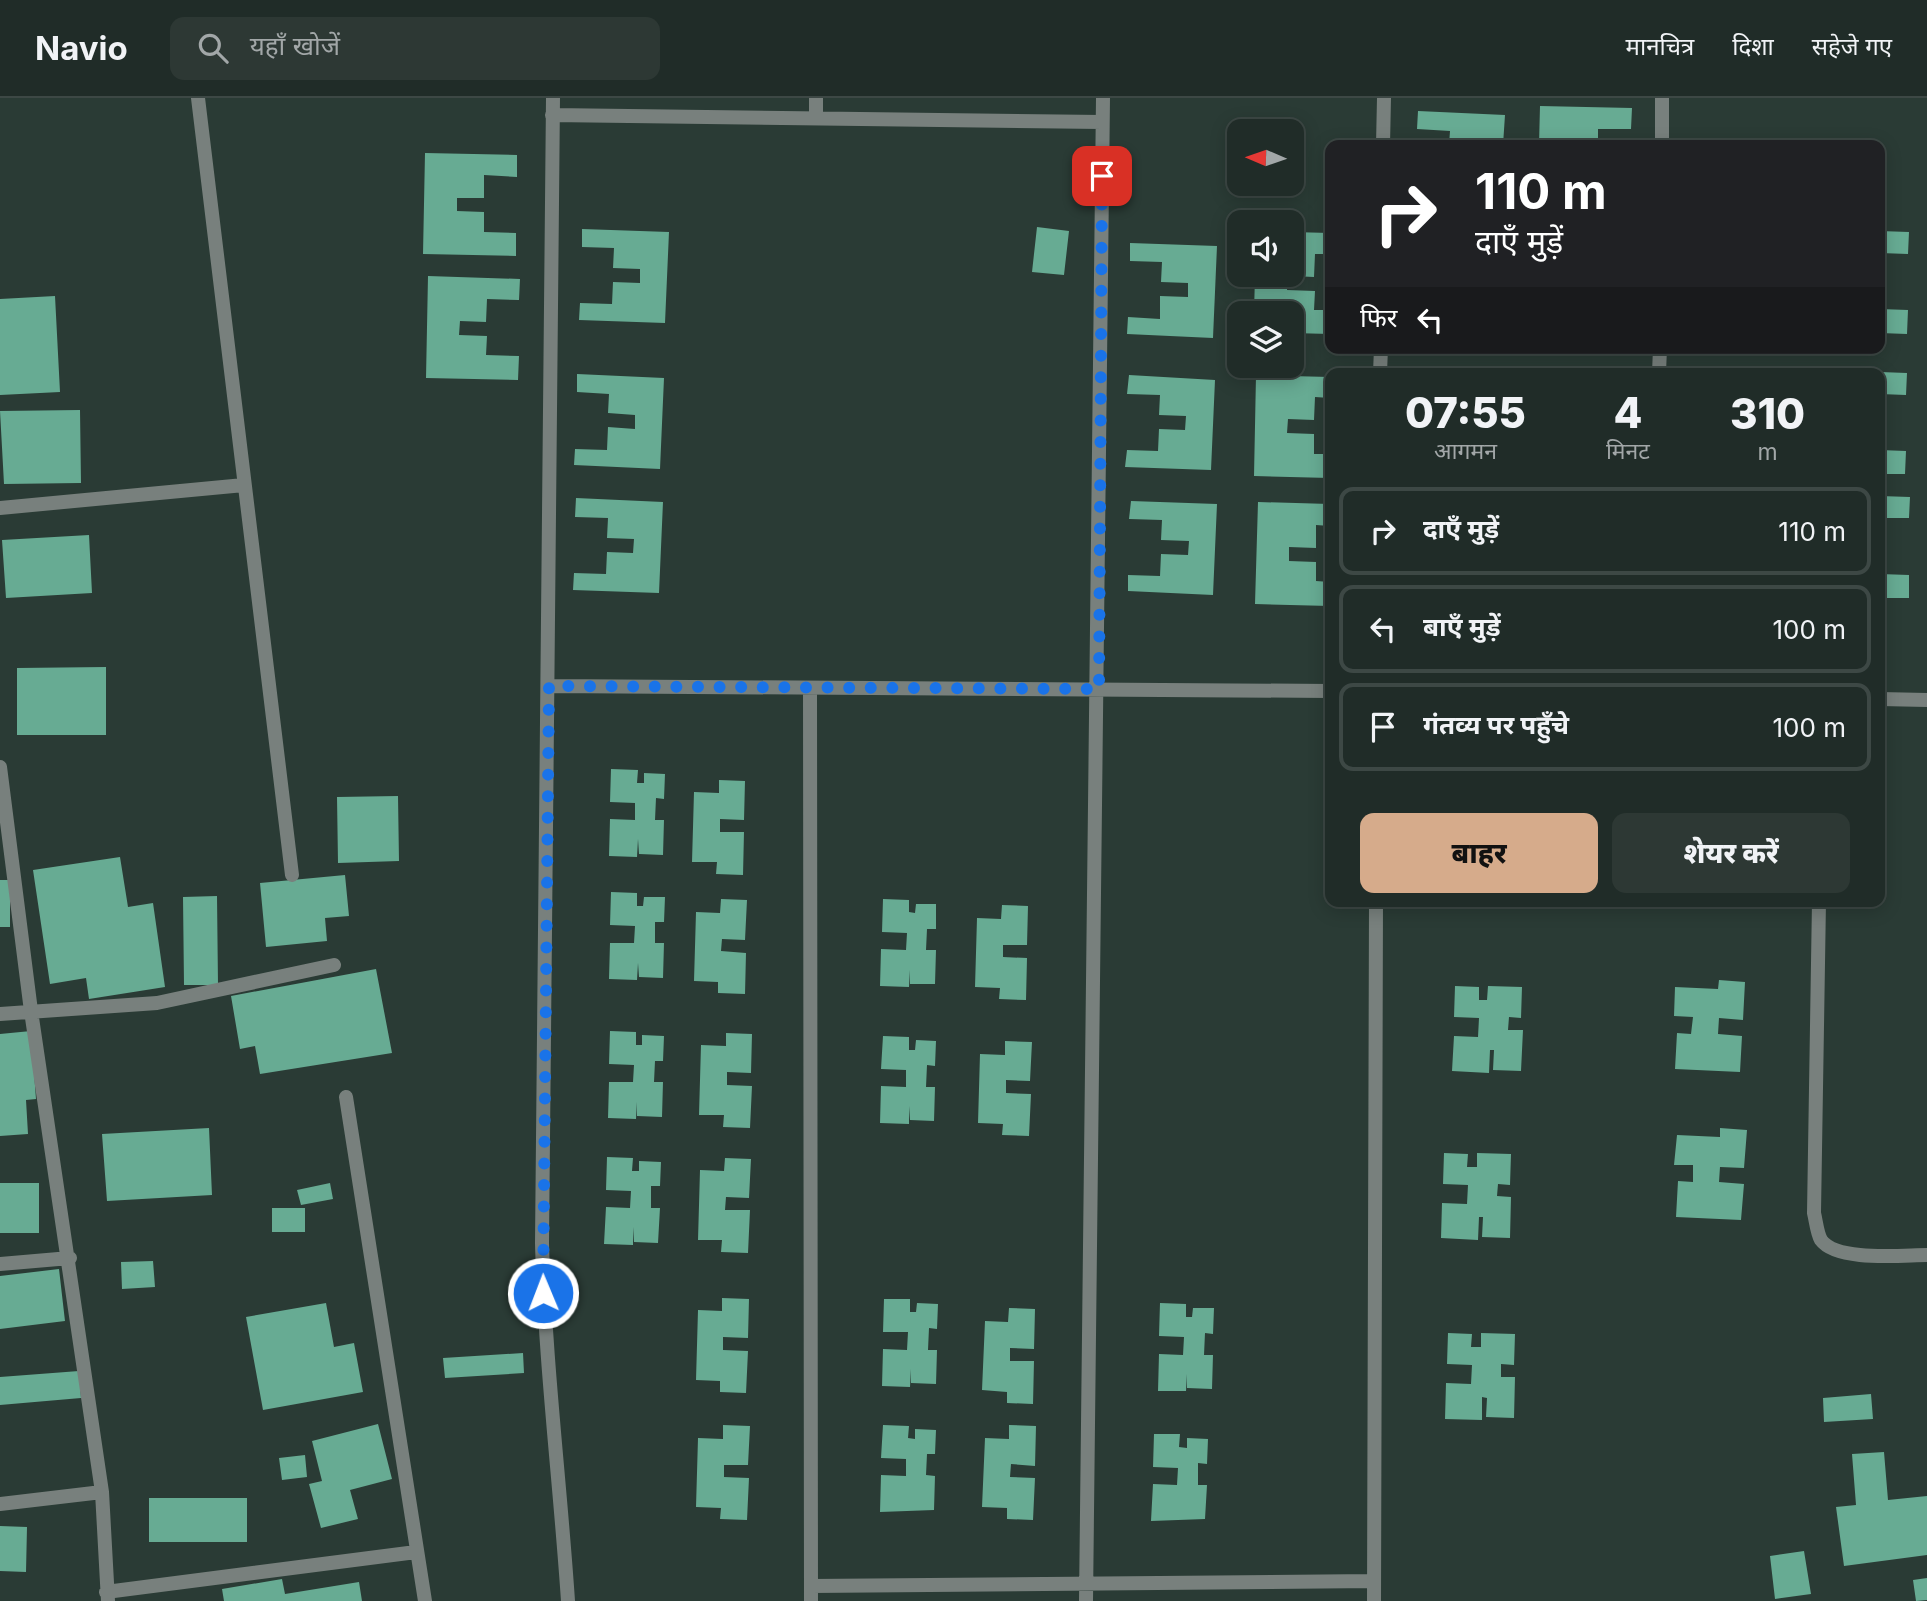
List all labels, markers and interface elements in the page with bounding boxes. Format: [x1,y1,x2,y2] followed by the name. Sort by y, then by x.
[170,17,660,80] search box
[35,28,128,68] text: Navio
[194,29,232,67] icon: search
[250,30,340,61] text: यहाँ खोजें
[1626,32,1694,61] text: मानचित्र
[1732,32,1774,61] text: दिशा
[1812,32,1892,61] text: सहेजे गए
[1227,119,1304,196] north arrow
[1227,119,1304,378] map controls
[1072,146,1132,206] pin
[1083,157,1121,195] icon: arrive
[1475,162,1607,221] text: 110 m
[1360,168,1451,259] icon: right
[1227,210,1304,287] button: sound
[1475,222,1563,261] text: दाएँ मुड़ें
[1227,301,1304,378] button: layers
[1411,301,1449,339] icon: left
[1360,302,1397,333] text: फिर
[1405,387,1526,438] text: 07:55
[1613,387,1642,438] text: 4
[1730,388,1805,439] text: 310
[1434,437,1497,465] text: आगमन
[1606,437,1650,465] text: मिनट
[1757,438,1778,466] text: m
[1364,512,1402,550] icon: right
[1423,513,1499,544] text: दाएँ मुड़ें
[1778,516,1846,547] text: 110 m
[1364,610,1402,648] icon: left
[1423,611,1500,642] text: बाएँ मुड़ें
[1773,614,1846,645] text: 100 m
[1364,708,1402,746] icon: arrive
[1423,709,1569,740] text: गंतव्य पर पहुँचे
[1773,712,1846,743] text: 100 m
[1360,813,1598,893] button: बाहर
[1612,813,1850,893] button: शेयर करें
[506,1256,580,1330] position arrow

